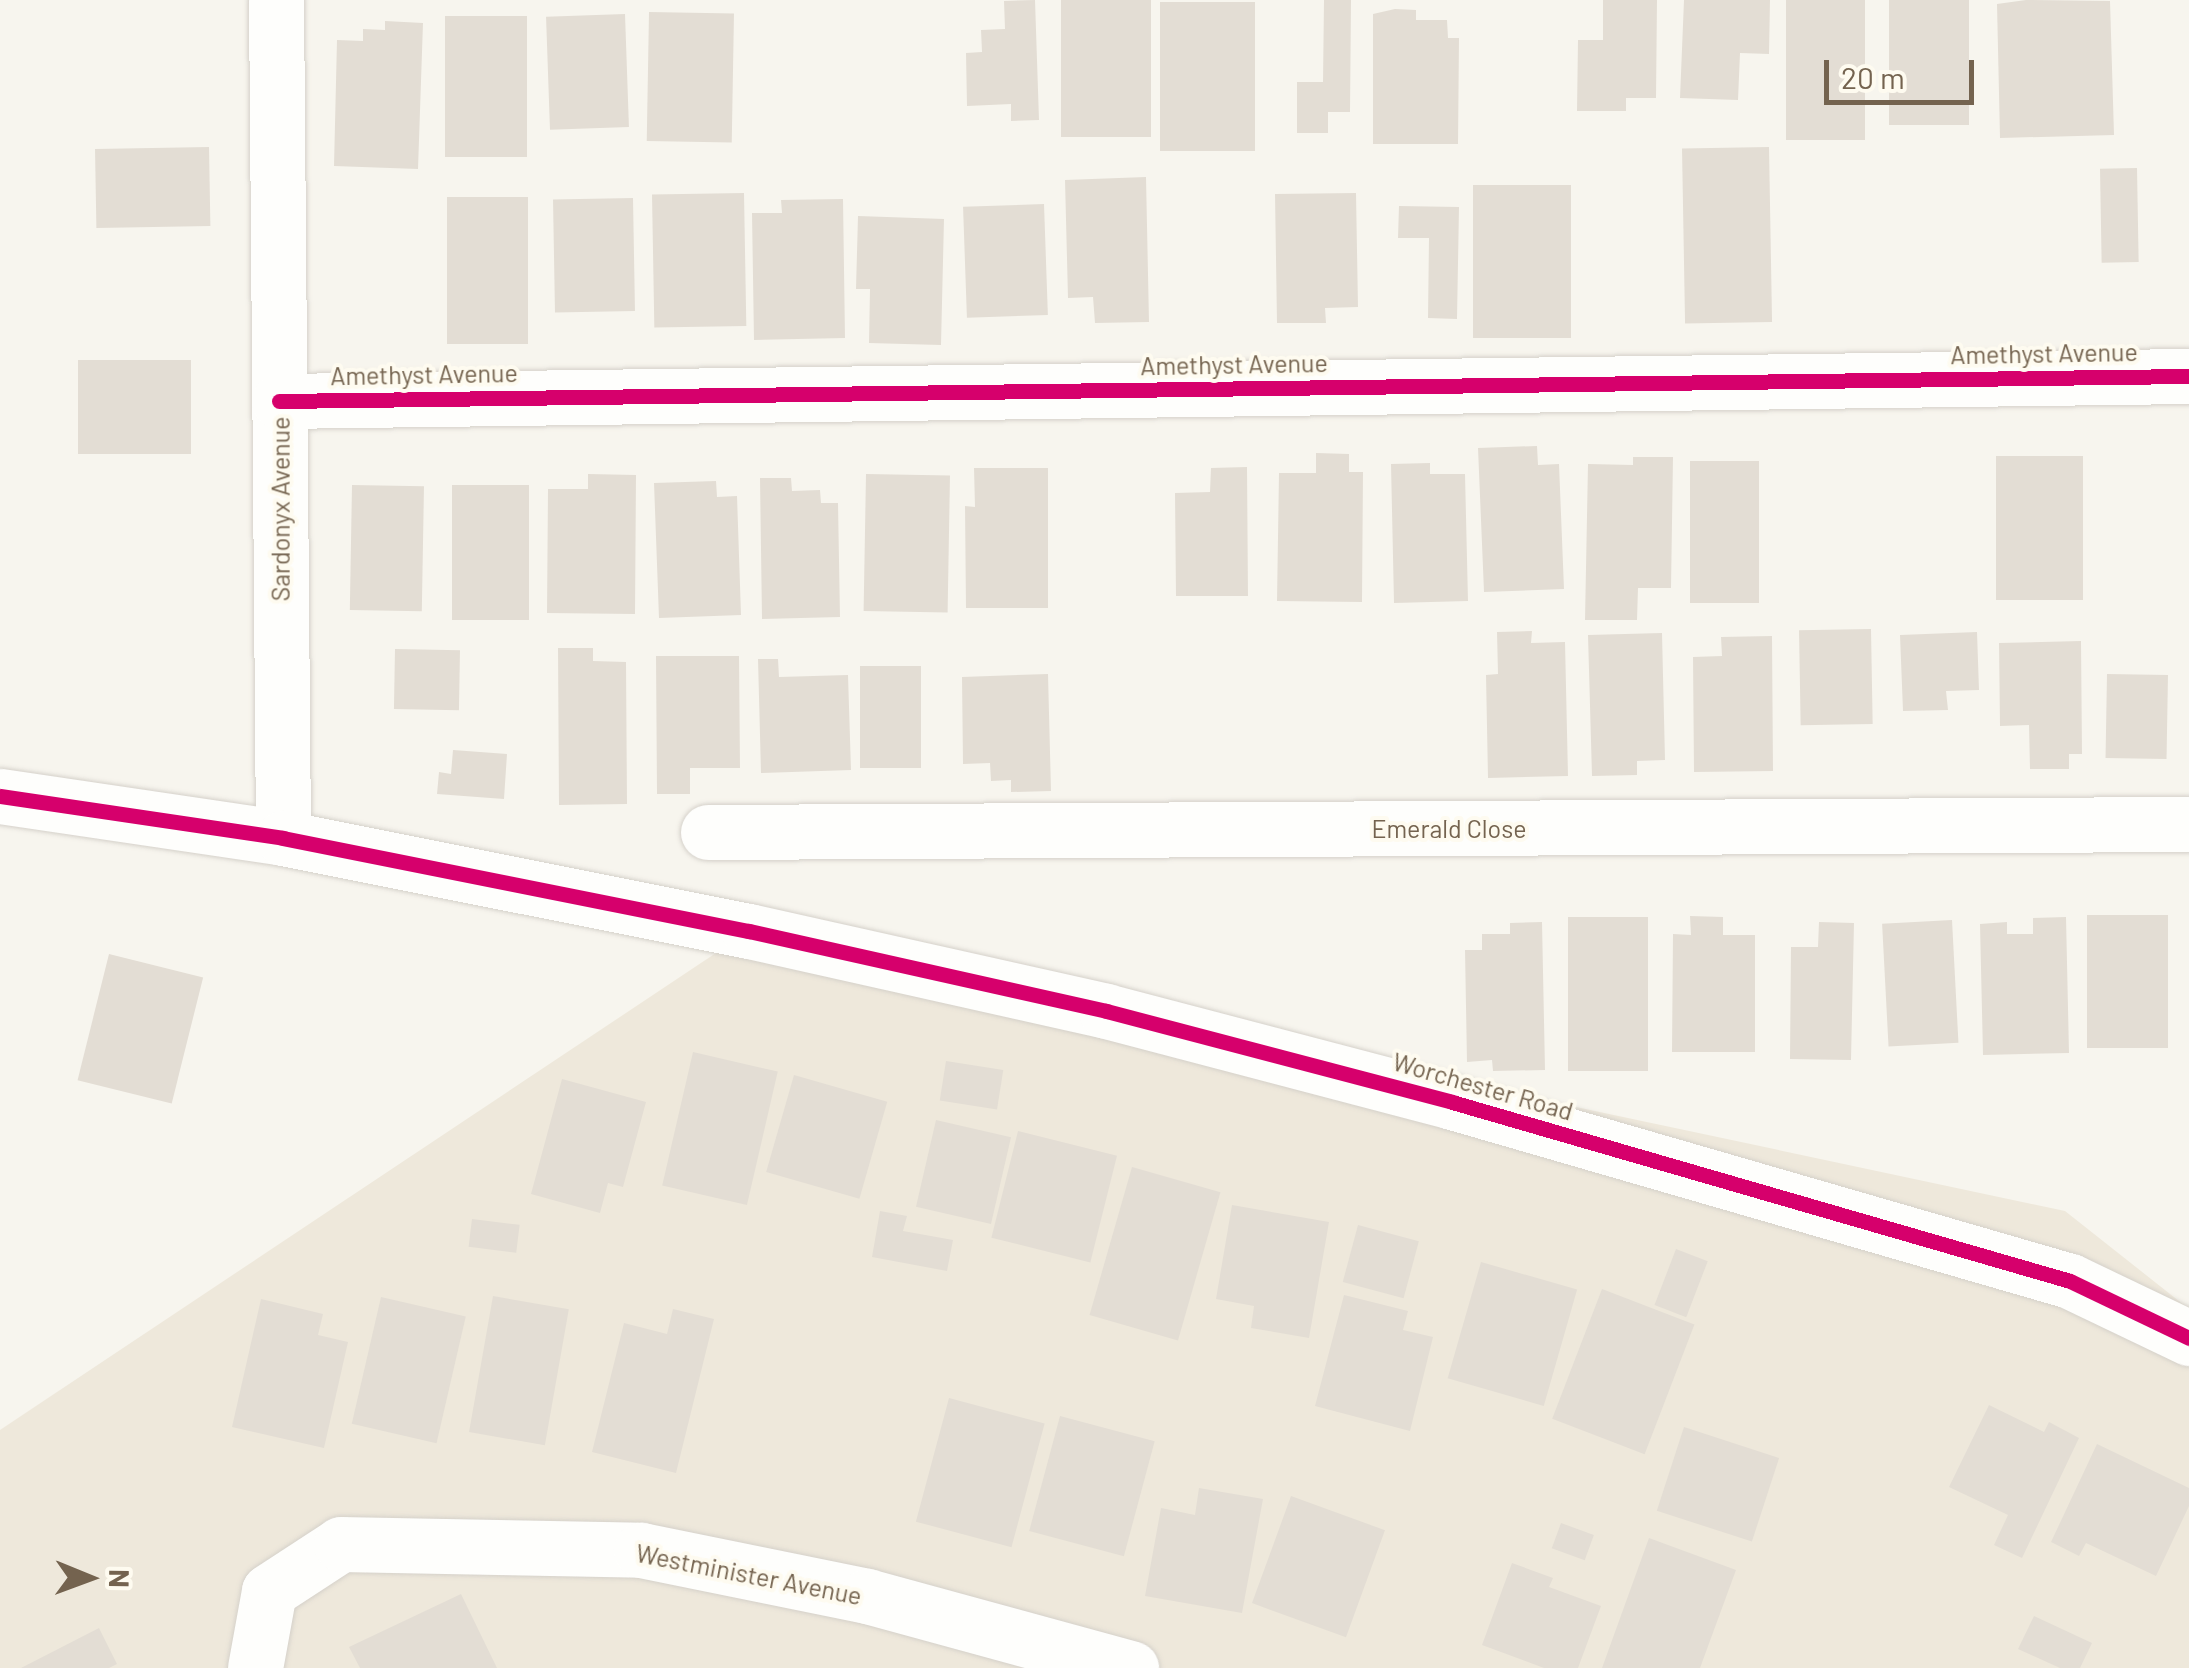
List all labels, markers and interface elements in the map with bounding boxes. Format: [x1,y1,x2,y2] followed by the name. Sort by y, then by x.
[1829,40,1979,102] scale bar
[1841,59,1905,95] text: 20 m
[1950,336,2138,370] street label: Amethyst Avenue
[1140,347,1328,381] street label: Amethyst Avenue
[330,357,518,391] street label: Amethyst Avenue
[265,417,295,601] street label: Sardonyx Avenue
[1371,813,1527,843] street label: Emerald Close
[1389,1046,1577,1126] street label: Worchester Road
[40,1528,140,1628] north arrow
[634,1537,864,1611] street label: Westminister Avenue
[103,1569,137,1588] text: N

